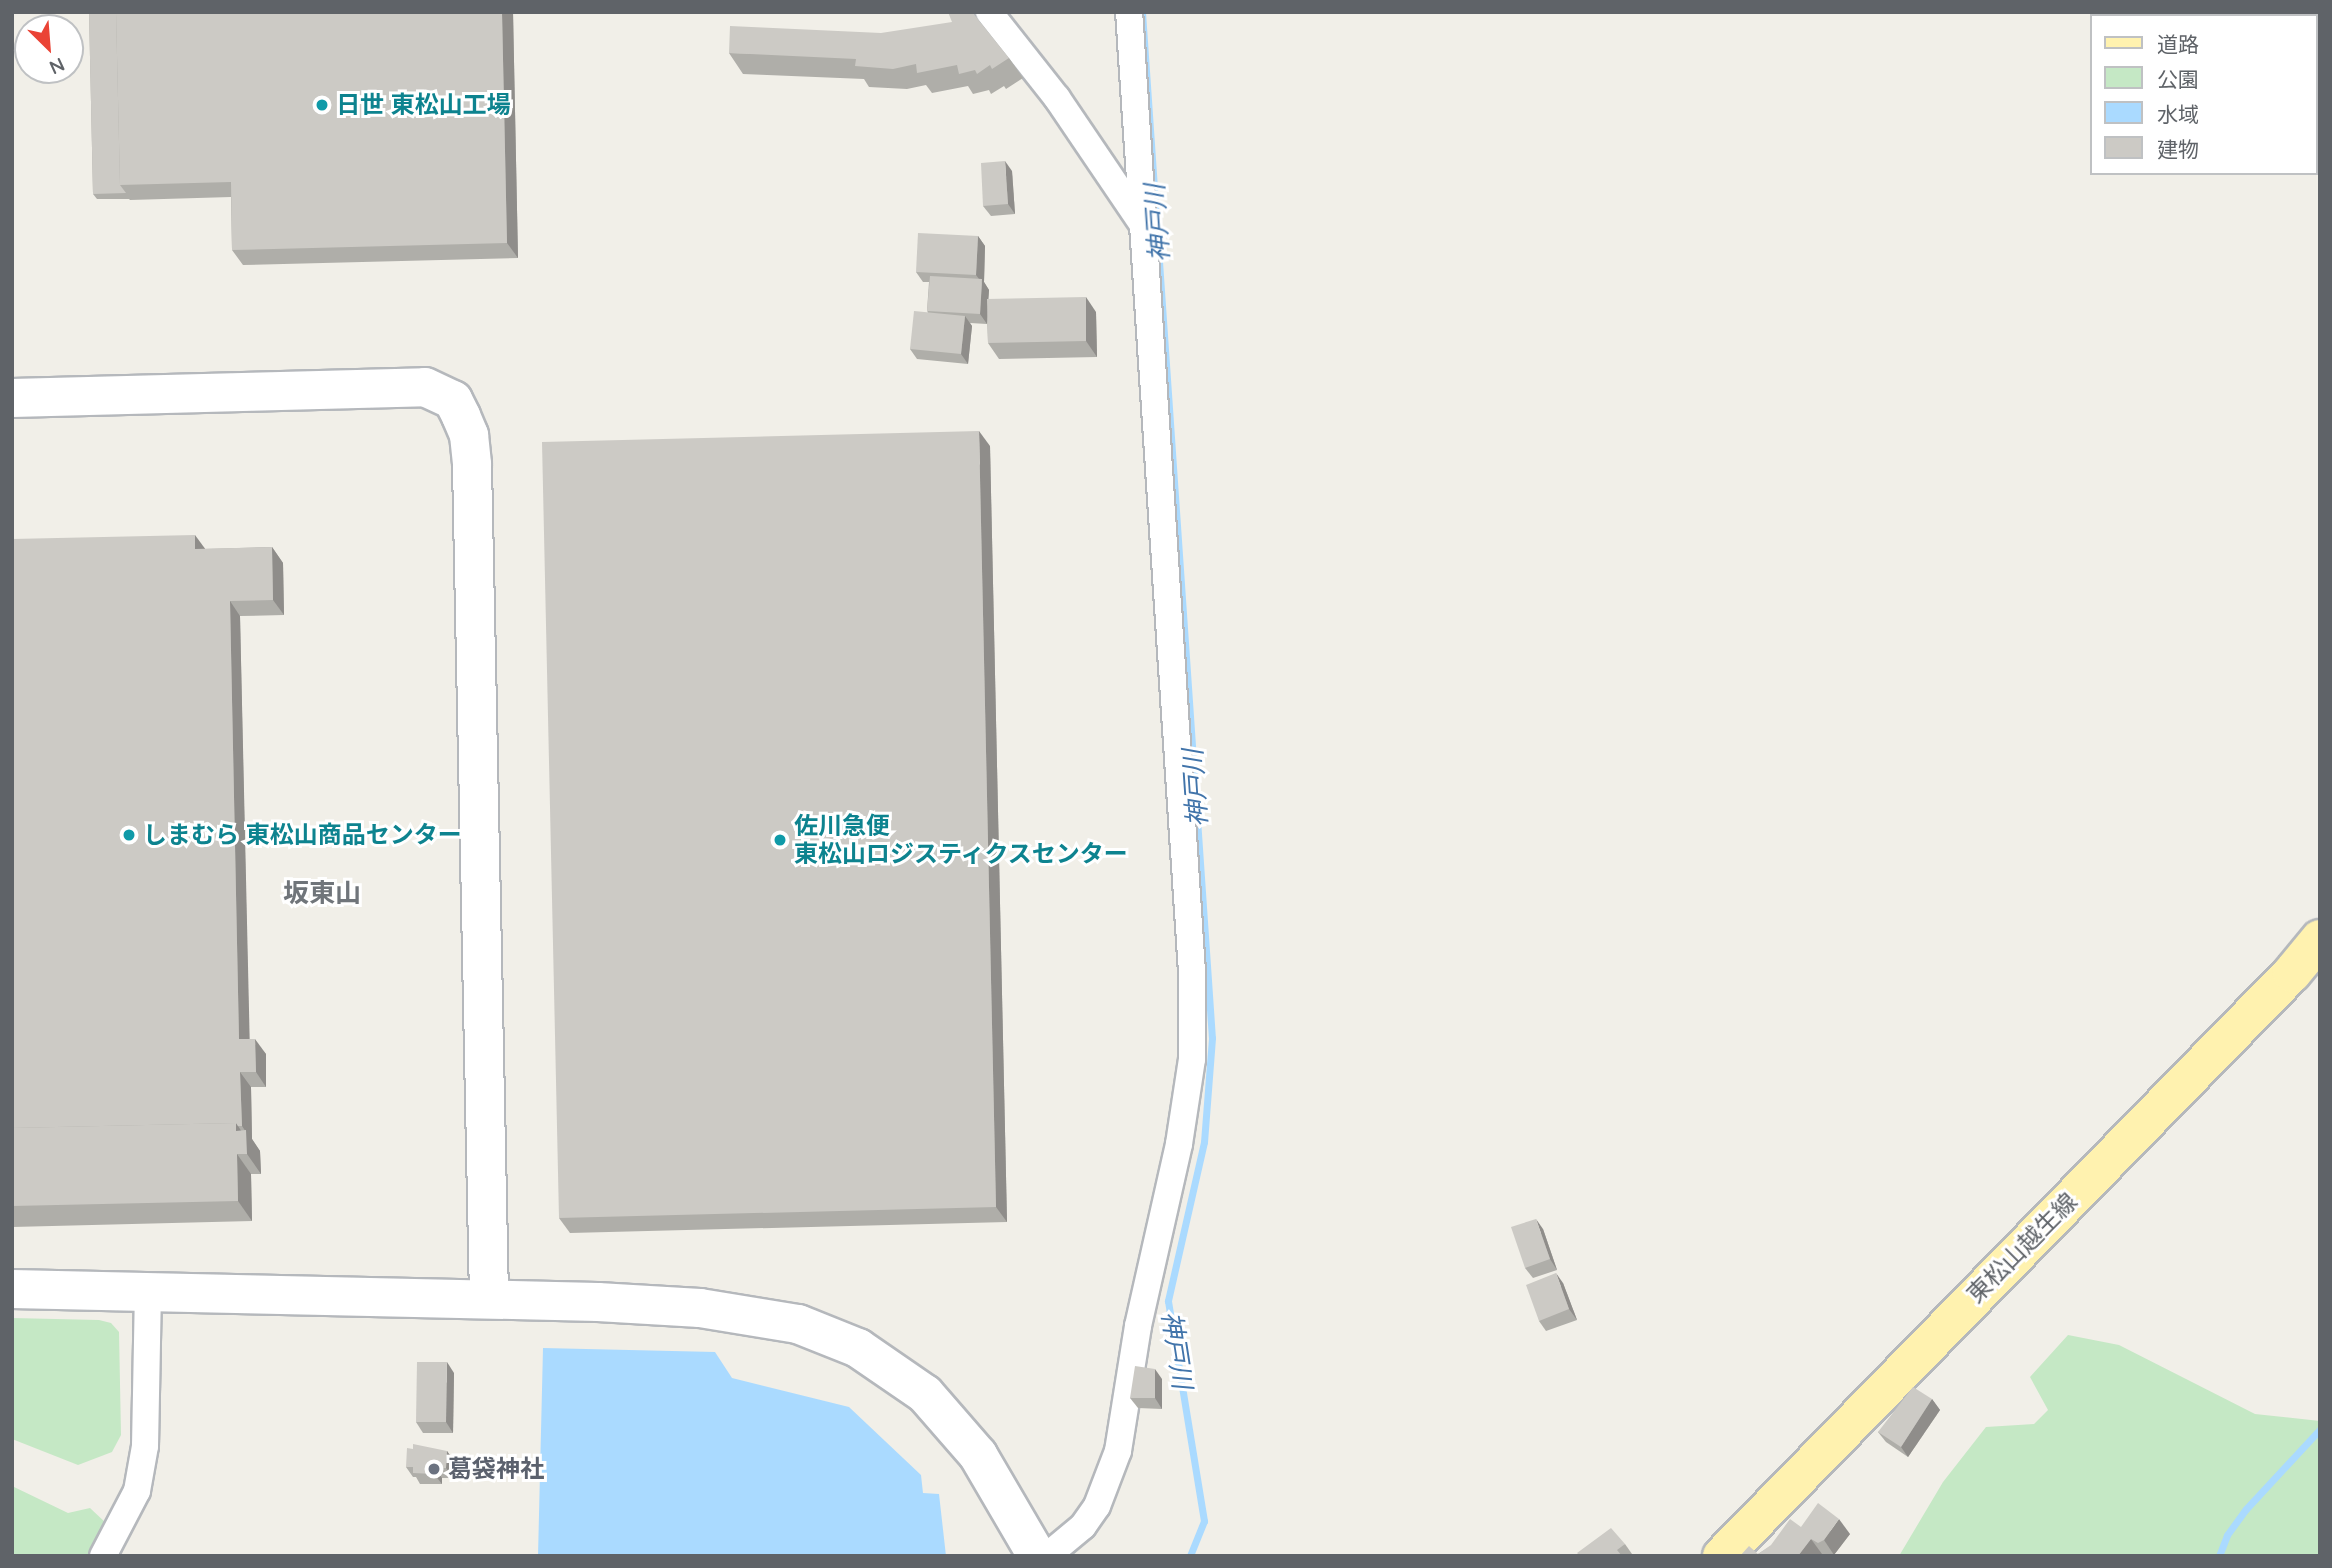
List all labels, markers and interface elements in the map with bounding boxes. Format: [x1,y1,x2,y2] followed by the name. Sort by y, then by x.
[14,14,84,84] north arrow
[2090,14,2318,175] legend
[2157,31,2199,57] text: 道路
[46,52,68,80] text: N
[2157,66,2199,92] text: 公園
[336,91,511,119] place label: 日世 東松山工場
[314,97,330,113] marker: 日世 東松山工場
[2157,101,2199,127] text: 水域
[2157,136,2199,162] text: 建物
[1139,183,1175,263] water label: 神戸川
[1177,748,1213,828] water label: 神戸川
[794,812,1130,868] place label: 佐川急便 東松山ロジスティクスセンター
[143,821,462,849] place label: しまむら 東松山商品センター
[121,827,137,843] marker: しまむら 東松山商品センター
[772,832,788,848] marker: 佐川急便 東松山ロジスティクスセンター
[283,877,361,909] district label: 坂東山
[1961,1187,2083,1309] street label: 東松山越生線
[1155,1309,1199,1391] water label: 神戸川
[448,1455,544,1483] place label: 葛袋神社
[426,1461,442,1477] marker: 葛袋神社

